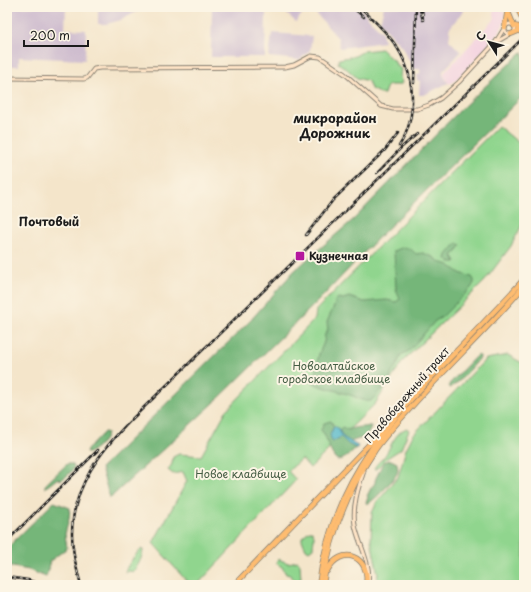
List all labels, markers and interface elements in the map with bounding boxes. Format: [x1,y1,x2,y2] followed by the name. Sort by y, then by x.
[24,22,88,48] scale bar
[469,22,509,62] north arrow
[30,26,70,44] text: 200 m
[471,27,490,44] text: С
[293,108,377,142] district label: микрорайон Дорожник
[19,212,79,230] district label: Почтовый
[309,247,368,264] place label: Кузнечная
[294,250,306,262] marker: Кузнечная
[360,342,454,446] street label: Правобережный тракт
[278,357,390,387] park label: Новоалтайское городское кладбище
[195,465,287,482] park label: Новое кладбище

